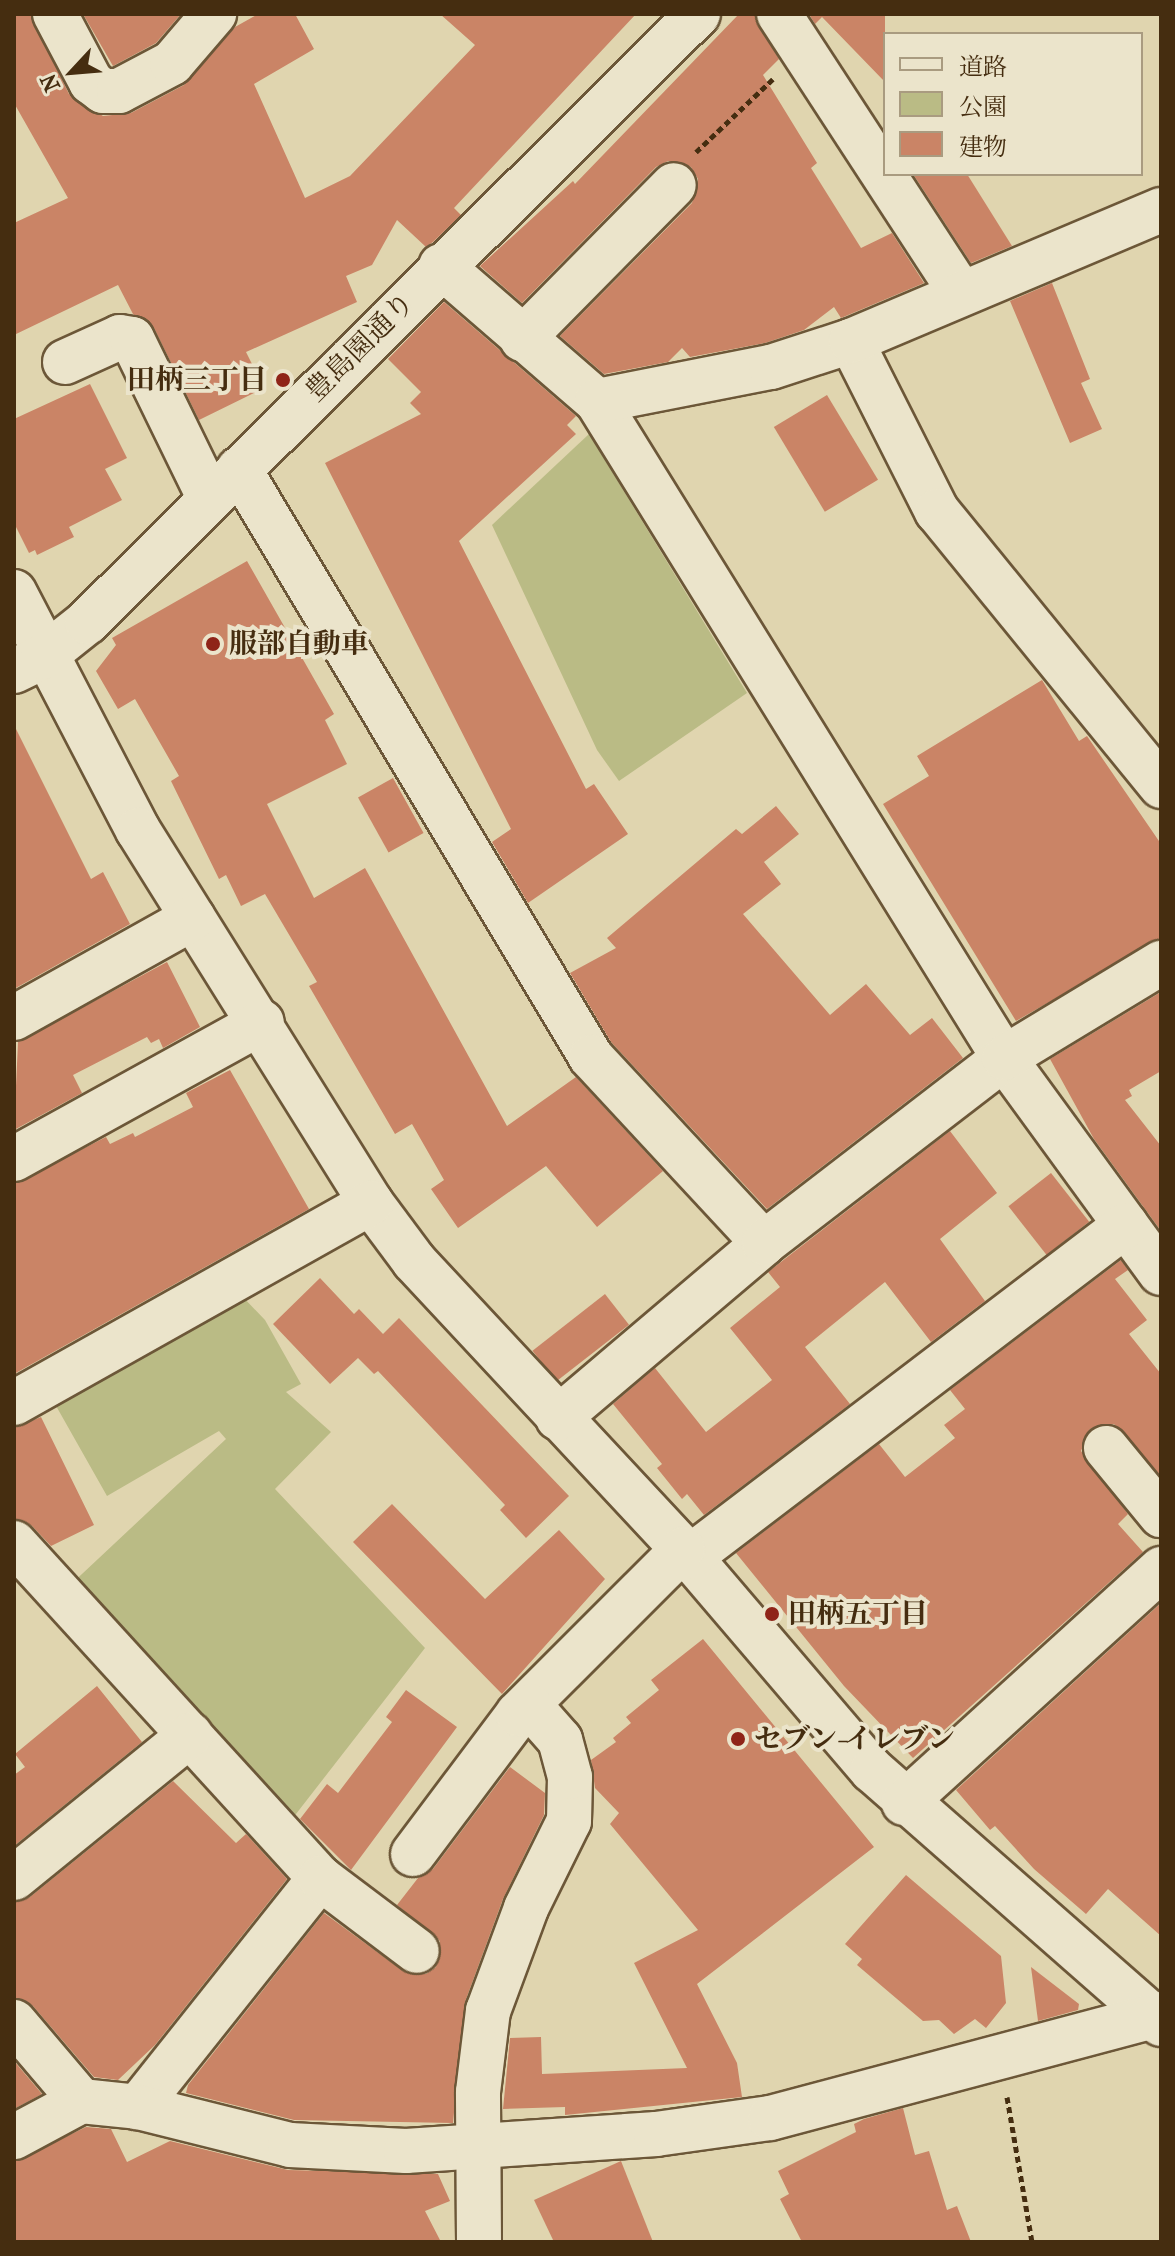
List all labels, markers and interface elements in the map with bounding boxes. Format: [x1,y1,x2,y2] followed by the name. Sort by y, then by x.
[32,32,112,112] north arrow
[883,32,1143,176] legend
[959,53,1007,81] text: 道路
[35,69,66,96] text: N
[959,93,1007,121] text: 公園
[959,133,1007,161] text: 建物
[299,286,421,408] street label: 豊島園通り
[127,363,267,397] place label: 田柄三丁目
[274,371,292,389] marker: 田柄三丁目
[229,627,369,661] place label: 服部自動車
[204,635,222,653] marker: 服部自動車
[788,1597,928,1631] place label: 田柄五丁目
[763,1605,781,1623] marker: 田柄五丁目
[754,1722,957,1756] place label: セブン-イレブン
[729,1730,747,1748] marker: セブン-イレブン

